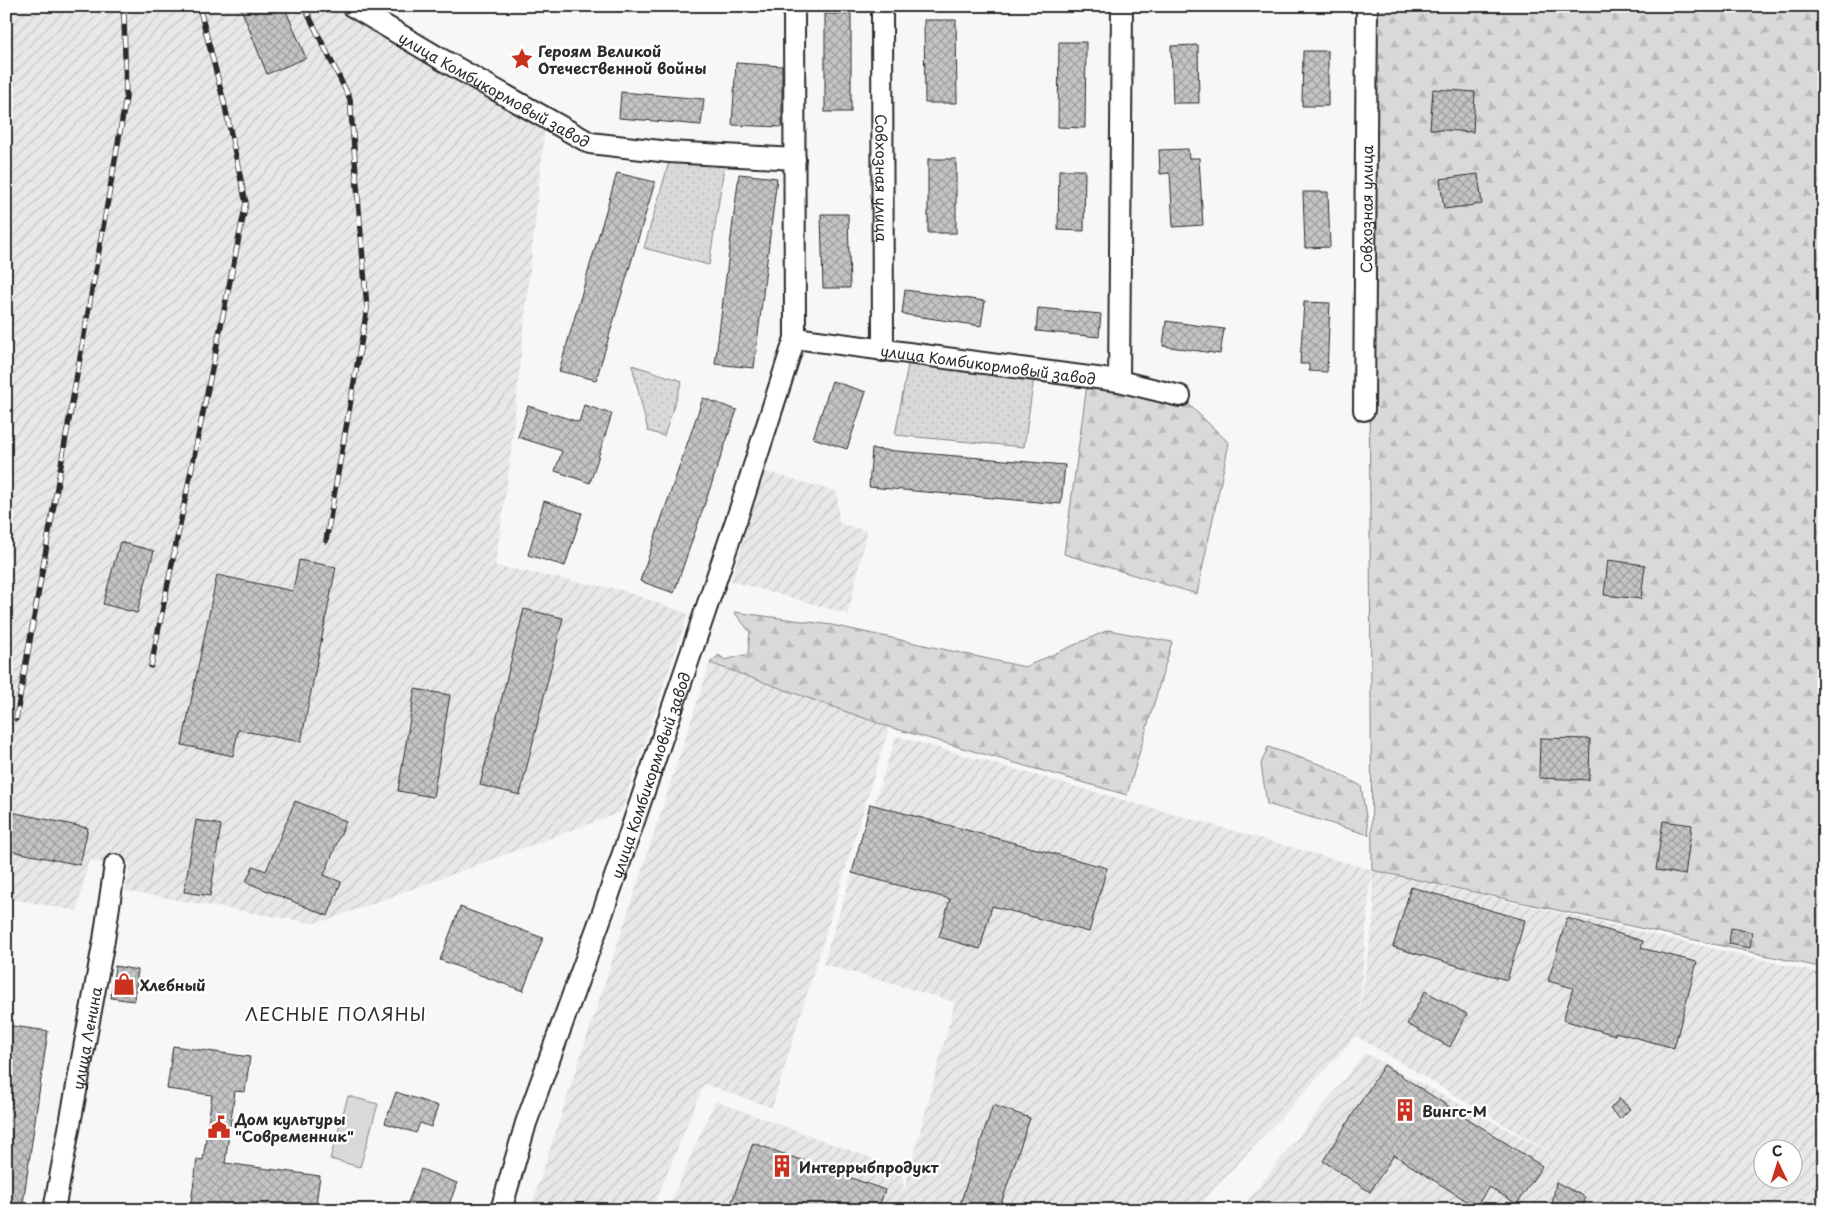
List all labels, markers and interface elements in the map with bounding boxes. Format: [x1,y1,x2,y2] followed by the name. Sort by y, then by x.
[395,25,595,152] street label: улица Комбикормовый завод
[538,39,707,79] place label: Героям Великой Отечественной войны
[509,46,535,72] place icon: Героям Великой Отечественной войны
[871,114,894,243] street label: Совхозная улица
[1354,144,1377,273] street label: Совхозная улица
[879,338,1097,389] street label: улица Комбикормовый завод
[604,668,695,881] street label: улица Комбикормовый завод
[111,971,137,997] shop icon: Хлебный
[140,973,206,996] place label: Хлебный
[65,984,107,1091] street label: улица Ленина
[245,1000,427,1027] district label: ЛЕСНЫЕ ПОЛЯНЫ
[1392,1097,1418,1123] building icon: Вингс-М
[1422,1099,1487,1122] place label: Вингс-М
[234,1107,354,1147] place label: Дом культуры "Современник"
[206,1114,232,1140] public building icon: Дом культуры "Современник"
[1752,1138,1802,1188] north arrow
[1771,1140,1783,1161] text: С
[769,1153,795,1179] building icon: Интеррыбпродукт
[799,1155,940,1178] place label: Интеррыбпродукт

